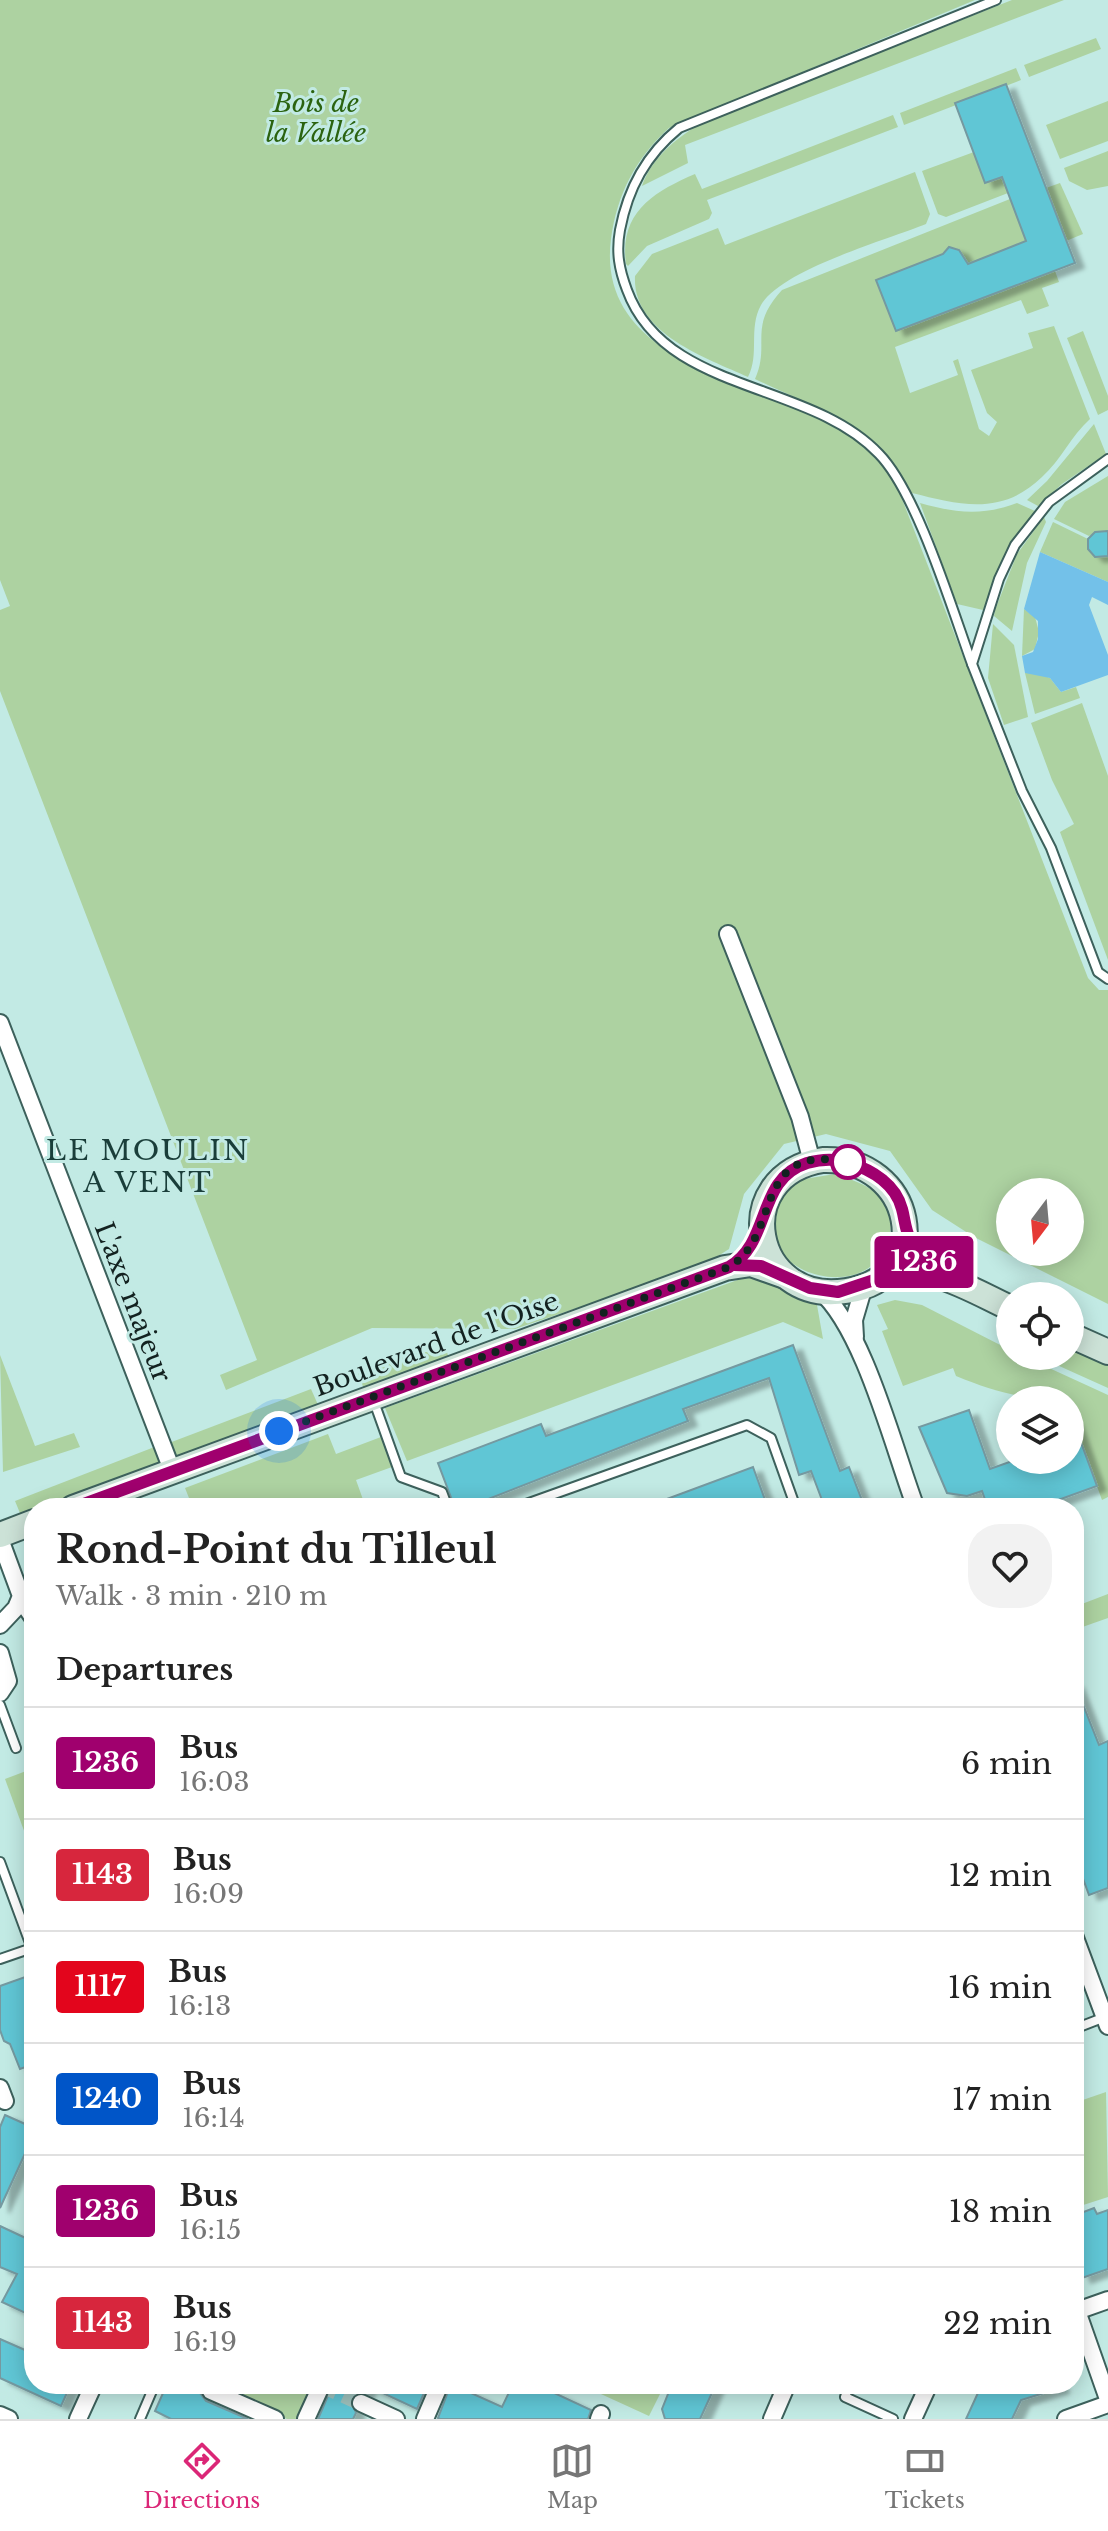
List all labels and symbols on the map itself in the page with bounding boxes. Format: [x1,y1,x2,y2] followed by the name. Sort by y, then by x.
[266,87,366,149] park label: Bois de la Vallée
[46,1133,250,1200] district label: LE MOULIN A VENT
[831,1145,865,1179] unlabelled marker
[996,1178,1084,1266] north arrow
[88,1218,178,1387] street label: L'axe majeur
[868,1236,980,1288] line badge: 1236
[309,1285,563,1403] street label: Boulevard de l'Oise
[259,1411,299,1451] your location

